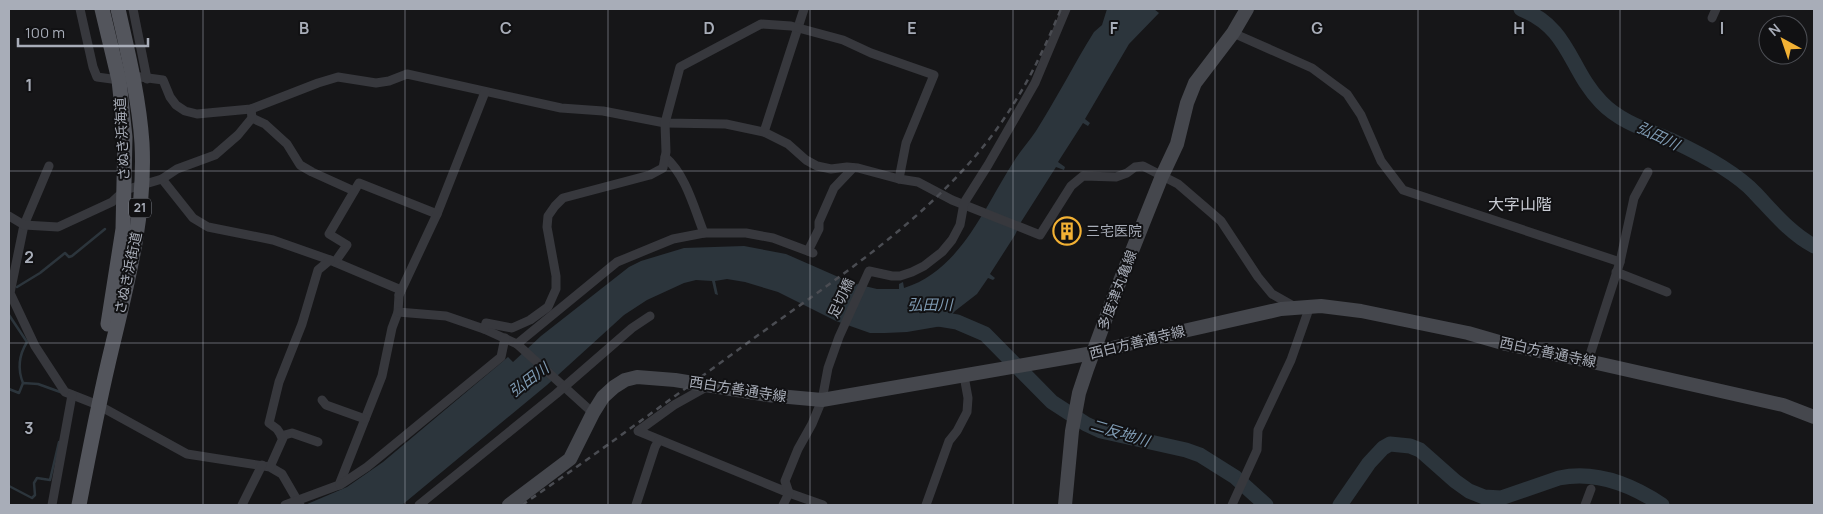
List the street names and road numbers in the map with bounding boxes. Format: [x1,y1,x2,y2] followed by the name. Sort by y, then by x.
[110,97,133,181] street label: さぬき浜海道
[129,198,151,218] road number: 21
[110,230,146,316] street label: さぬき浜街道
[1093,247,1140,332] street label: 多度津丸亀線
[823,275,858,321] street label: 足切橋
[1087,320,1187,363] street label: 西白方善通寺線
[1498,332,1598,371] street label: 西白方善通寺線
[688,371,788,406] street label: 西白方善通寺線

